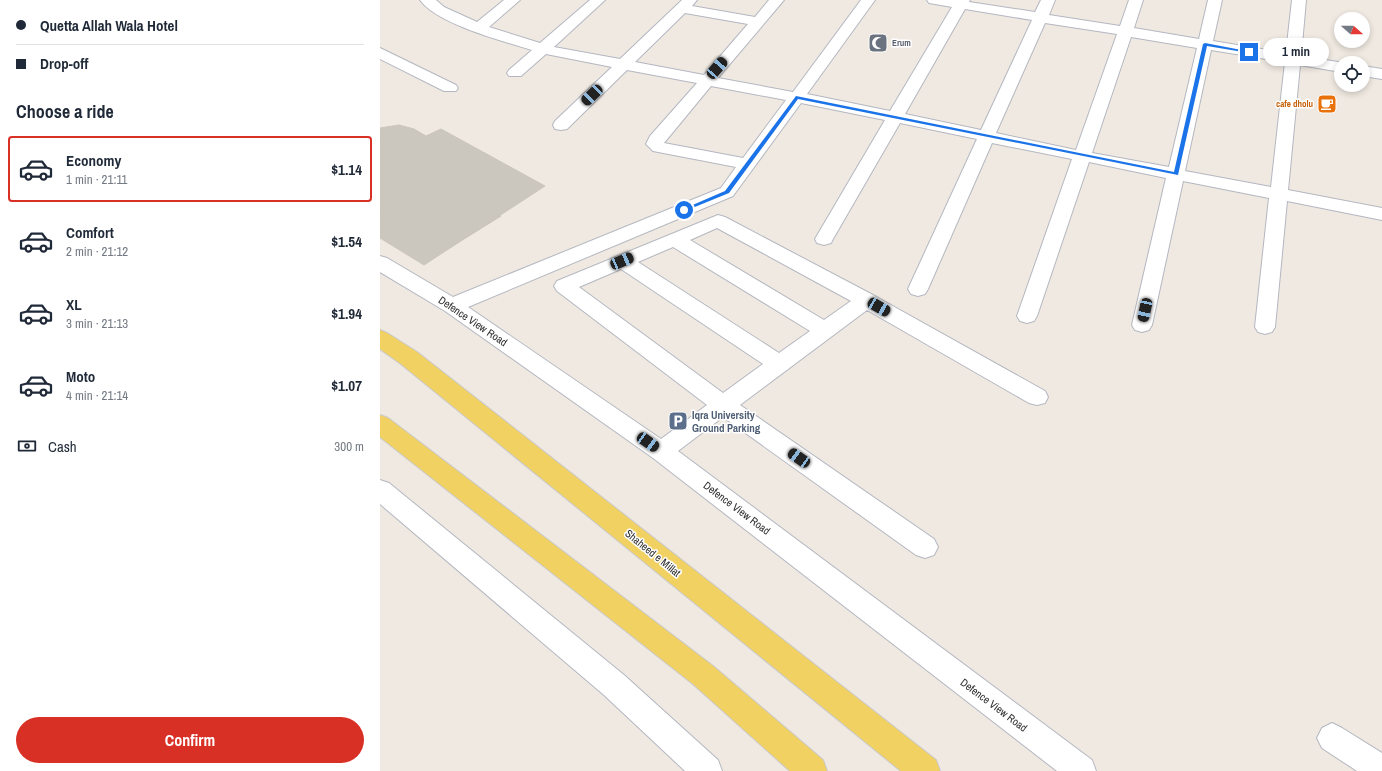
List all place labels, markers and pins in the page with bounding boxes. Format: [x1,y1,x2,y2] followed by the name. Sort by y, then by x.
[867,32,889,54] mosque icon: Erum
[892,37,911,49] place label: Erum
[1316,93,1338,115] cafe icon: cafe dholu
[1276,98,1313,110] place label: cafe dholu
[692,408,761,435] place label: Iqra University Ground Parking
[667,410,689,432] parking icon: Iqra University Ground Parking

